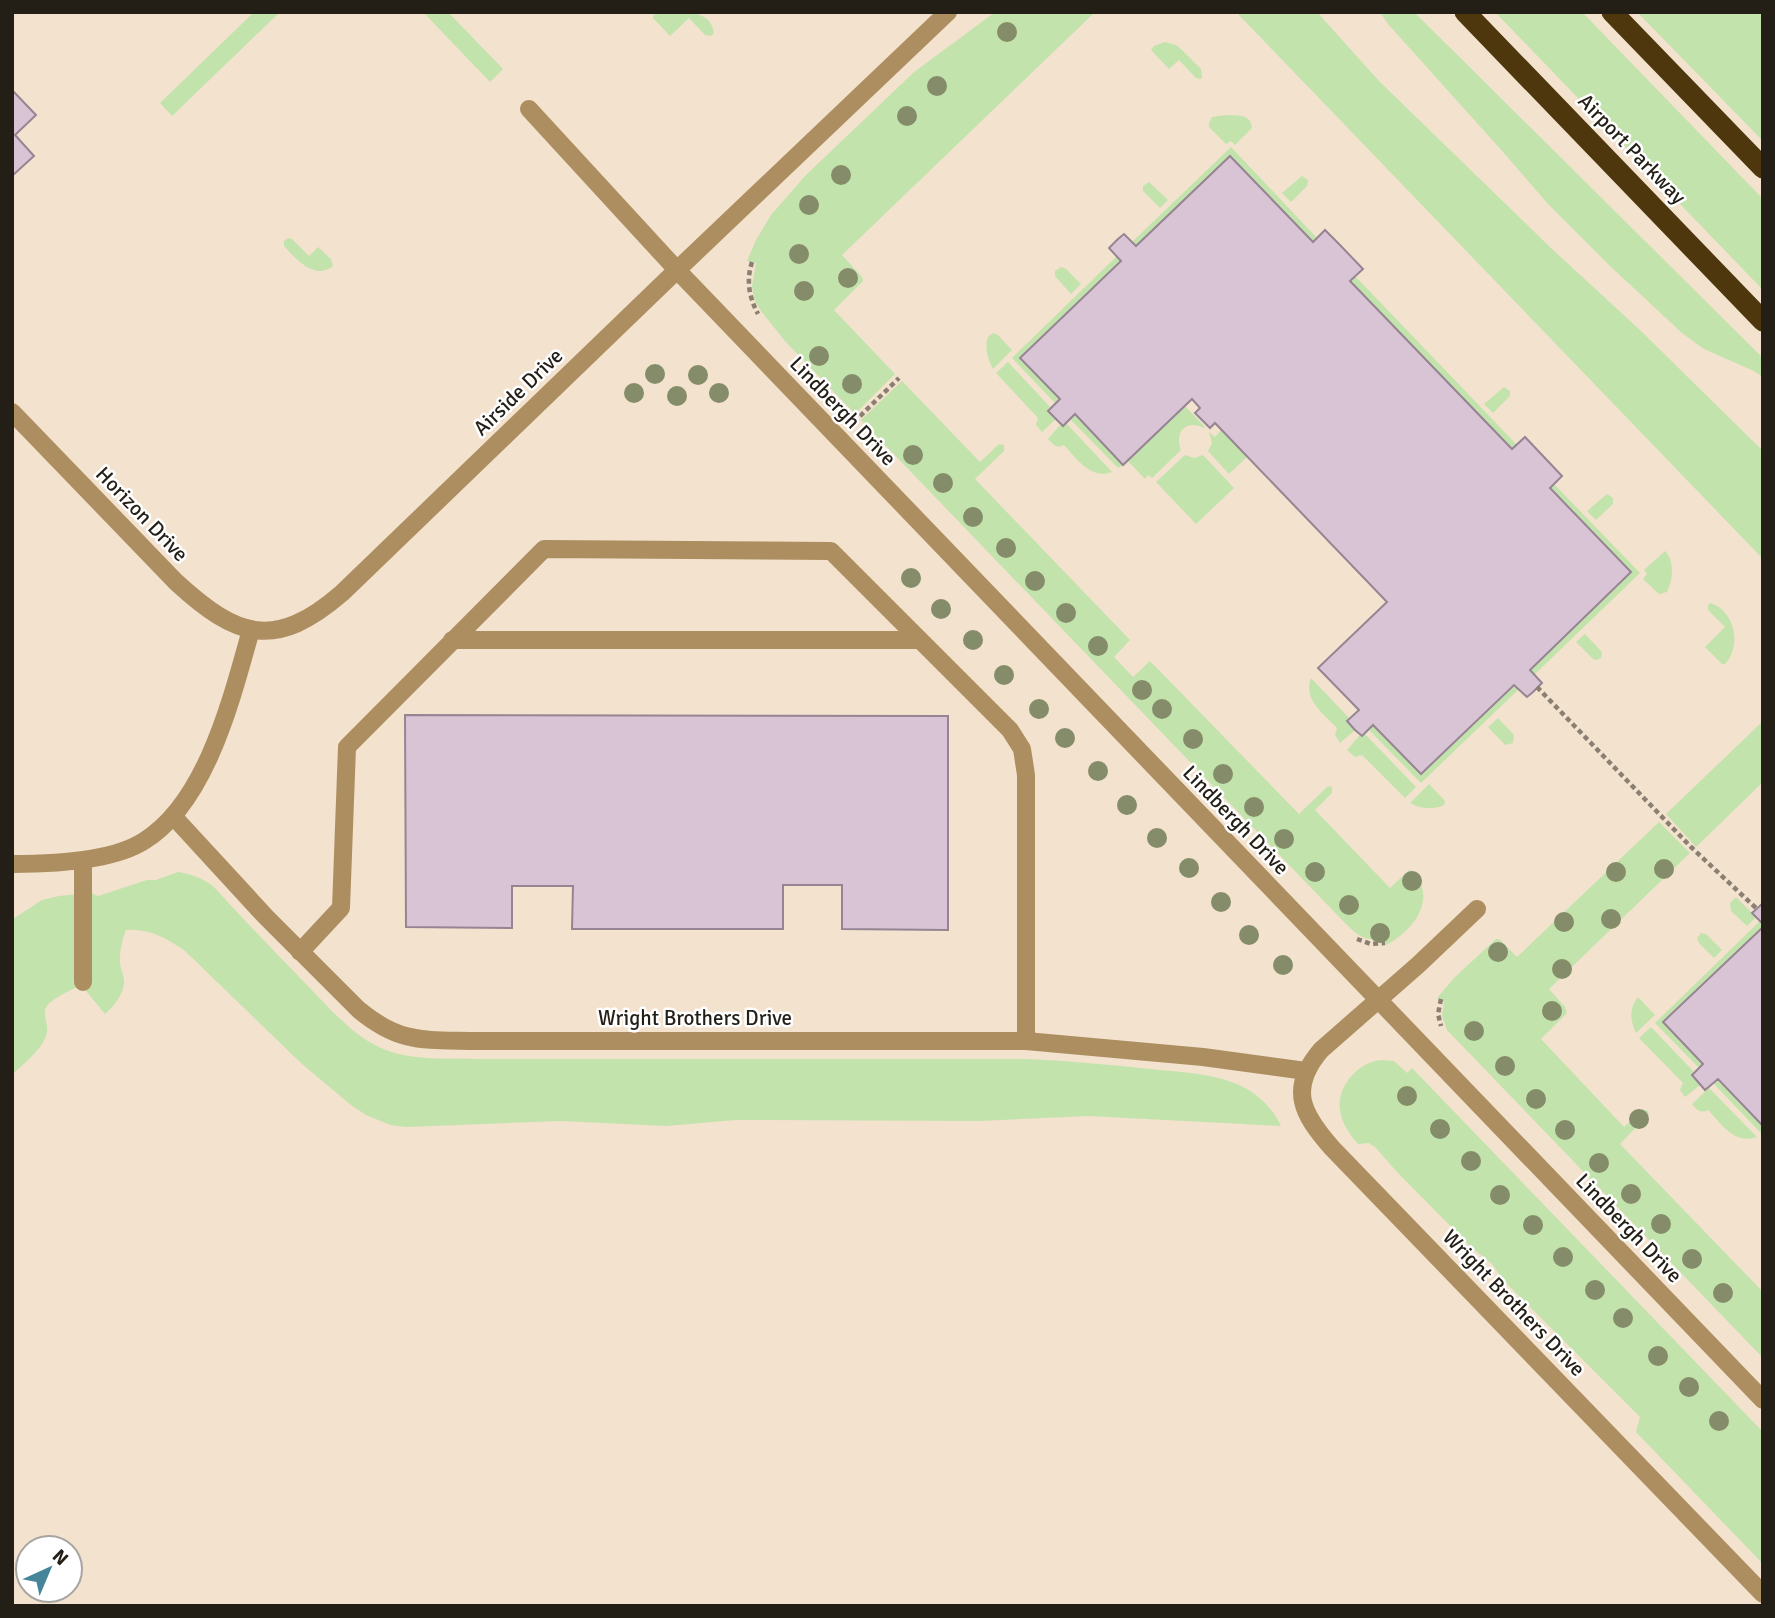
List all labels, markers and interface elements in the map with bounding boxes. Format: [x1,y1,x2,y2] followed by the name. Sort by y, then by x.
[1573,88,1691,210] street label: Airport Parkway
[468,343,568,441] street label: Airside Drive
[784,351,902,471] street label: Lindbergh Drive
[90,461,194,567] street label: Horizon Drive
[1177,760,1295,880] street label: Lindbergh Drive
[598,1005,792,1031] street label: Wright Brothers Drive
[1570,1168,1688,1288] street label: Lindbergh Drive
[1437,1224,1591,1382] street label: Wright Brothers Drive
[14,1534,84,1604] north arrow
[47,1544,73,1571] text: N

